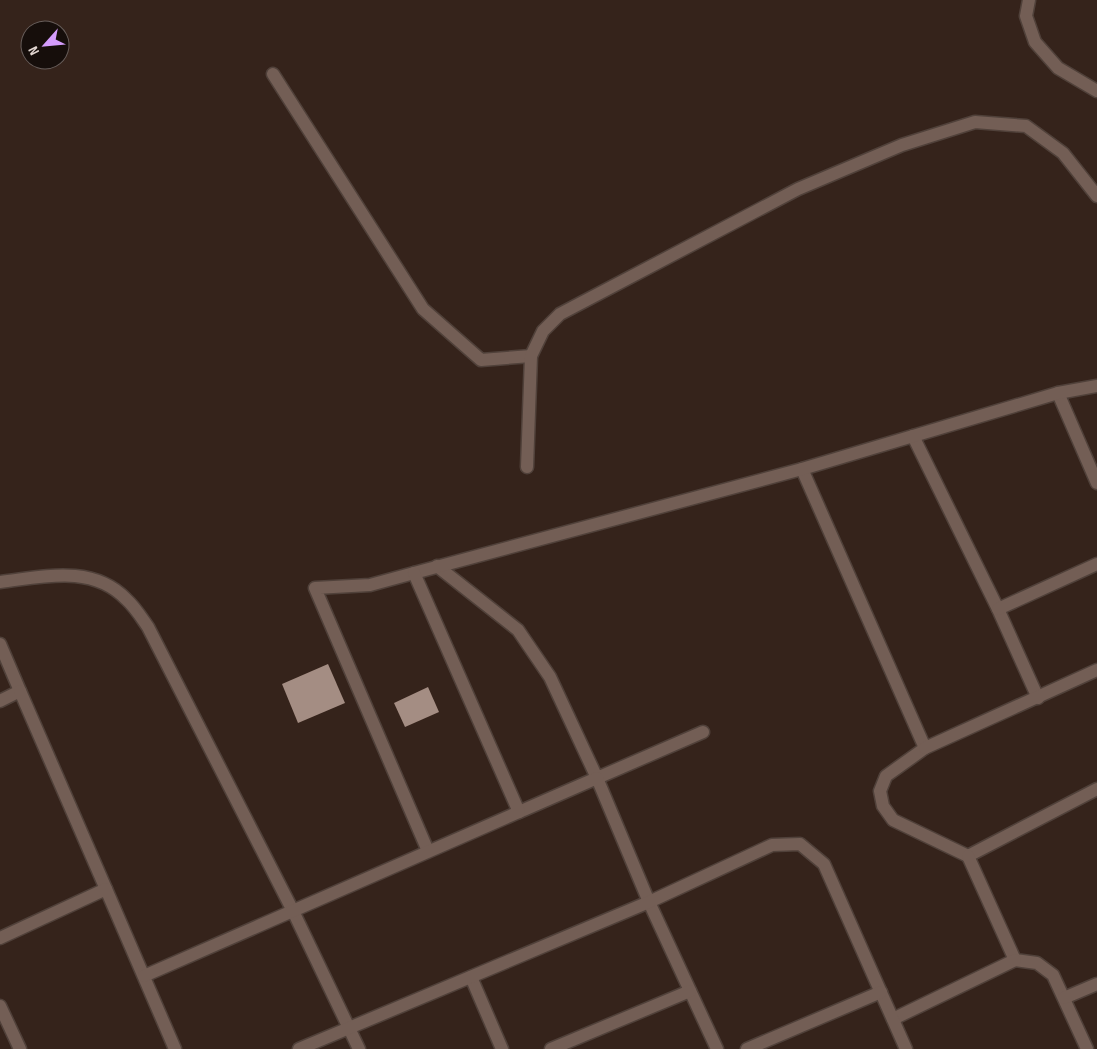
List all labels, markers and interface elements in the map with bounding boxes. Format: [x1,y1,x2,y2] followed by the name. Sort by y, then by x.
[20,20,70,70] north arrow
[25,43,43,58] text: N

